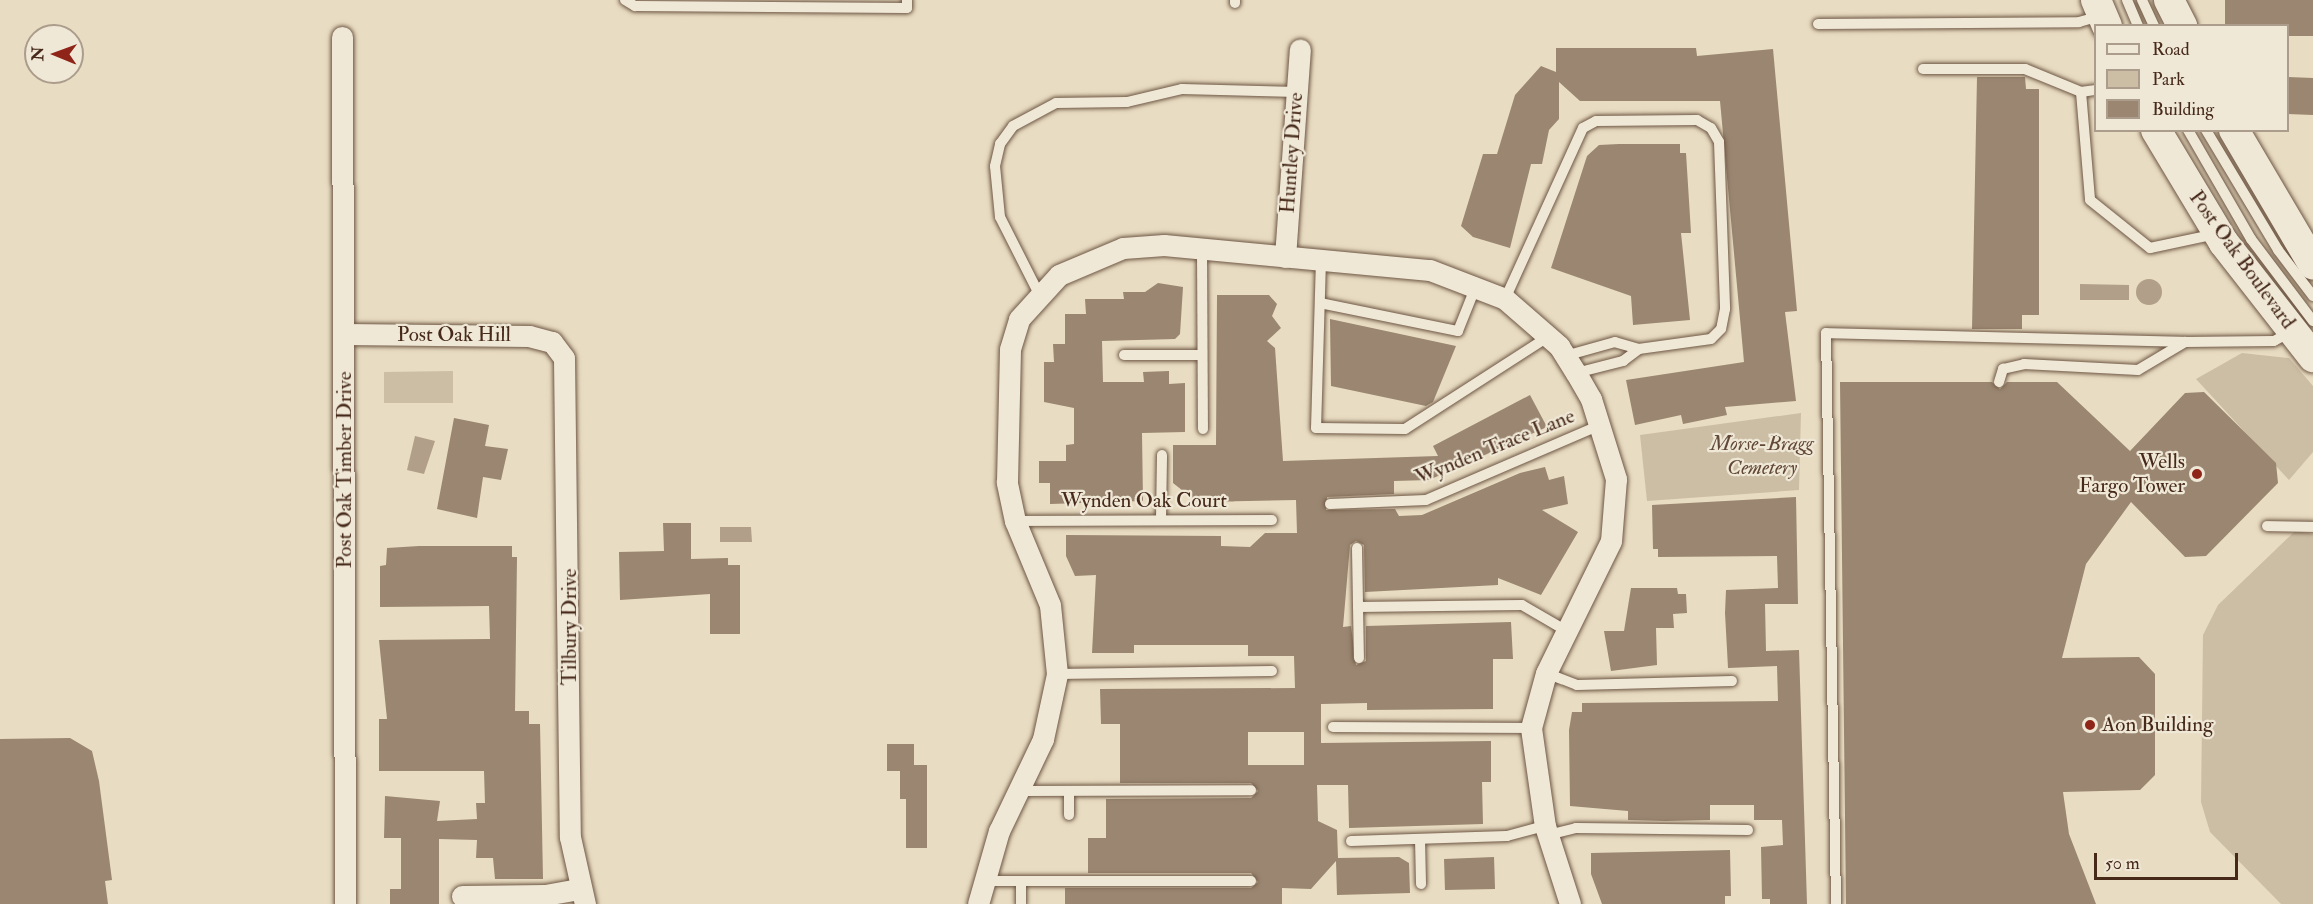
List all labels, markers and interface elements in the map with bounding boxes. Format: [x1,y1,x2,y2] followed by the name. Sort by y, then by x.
[24,24,84,84] north arrow
[2094,24,2289,132] legend
[2152,38,2190,61] text: Road
[28,46,48,61] text: N
[2152,68,2185,91] text: Park
[1275,92,1309,214] street label: Huntley Drive
[2152,98,2214,121] text: Building
[2183,186,2301,334] street label: Post Oak Boulevard
[397,322,511,348] street label: Post Oak Hill
[332,372,358,568] street label: Post Oak Timber Drive
[1412,404,1578,490] street label: Wynden Trace Lane
[1710,431,1814,481] park label: Morse-Bragg Cemetery
[2079,449,2185,499] place label: Wells Fargo Tower
[2190,467,2204,481] marker: Wells Fargo Tower
[1061,488,1227,514] street label: Wynden Oak Court
[557,569,583,685] street label: Tilbury Drive
[2102,712,2213,738] place label: Aon Building
[2083,718,2097,732] marker: Aon Building
[2097,841,2241,879] scale bar
[2105,852,2140,875] text: 50 m

